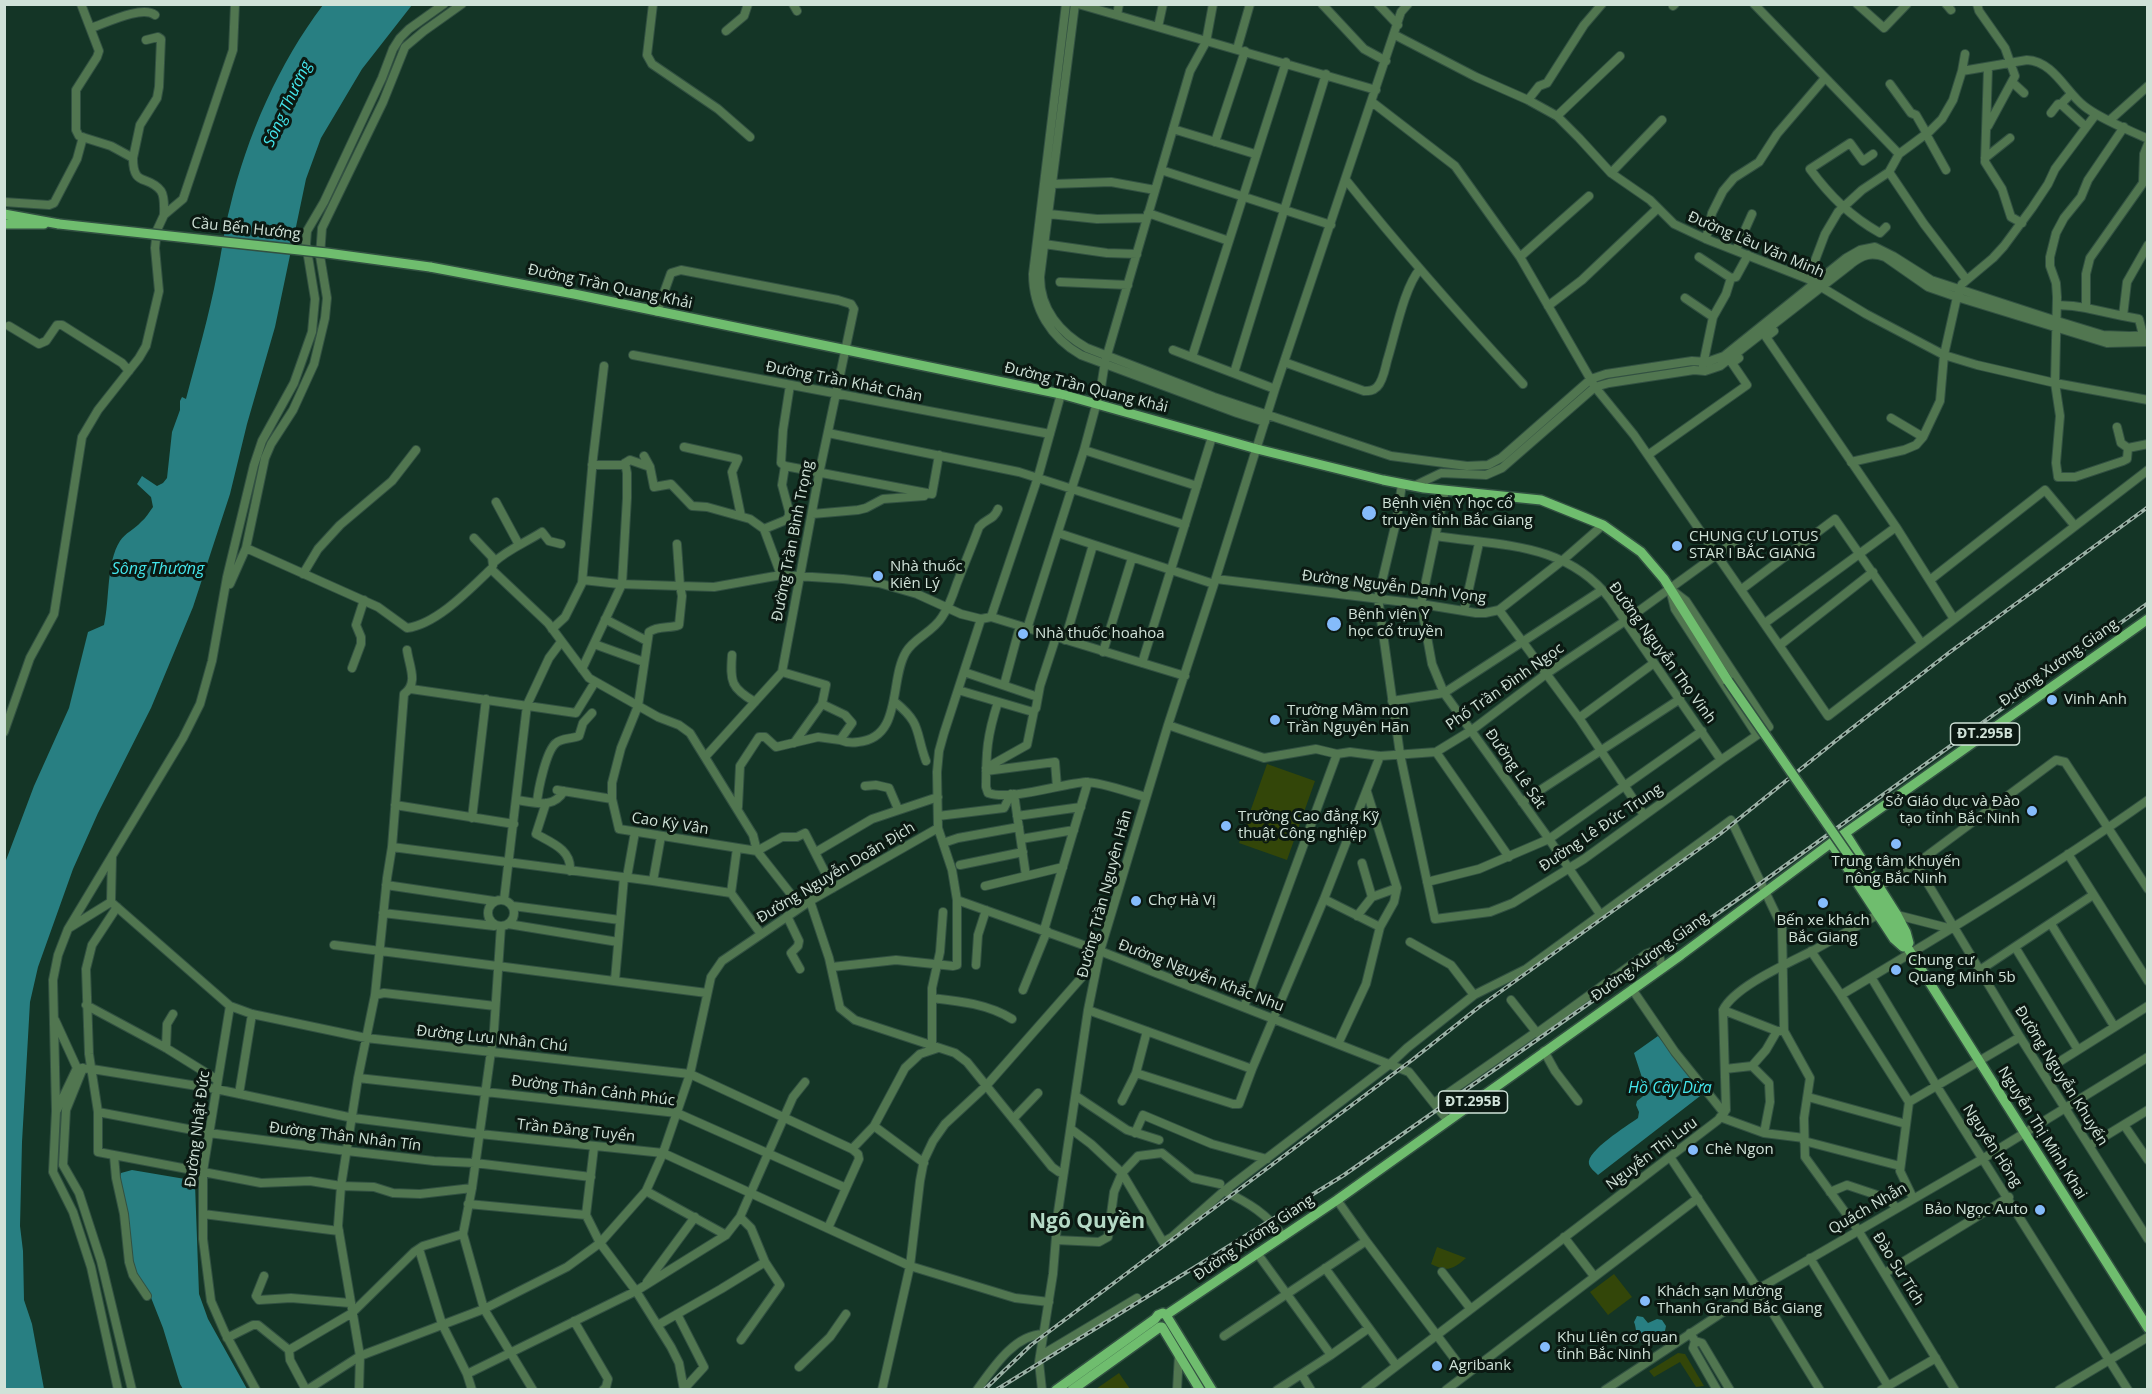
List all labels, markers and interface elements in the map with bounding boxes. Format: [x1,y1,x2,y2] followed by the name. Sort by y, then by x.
[260,58,316,150] water label: Sông Thương
[1685,208,1827,282] street label: Đường Lều Văn Minh
[191,214,301,244] street label: Cầu Bến Hướng
[526,261,694,313] street label: Đường Trần Quang Khải
[764,358,924,406] street label: Đường Trần Khát Chân
[1002,359,1170,417] street label: Đường Trần Quang Khải
[769,459,817,623] street label: Đường Trần Bình Trọng
[1382,495,1533,530] place label: Bệnh viện Y học cổ truyền tỉnh Bắc Giang
[1360,504,1378,522] marker: Bệnh viện Y học cổ truyền tỉnh Bắc Giang
[1689,528,1818,563] place label: CHUNG CƯ LOTUS STAR I BẮC GIANG
[1670,539,1684,553] marker: CHUNG CƯ LOTUS STAR I BẮC GIANG
[890,558,963,593] place label: Nhà thuốc Kiên Lý
[112,559,204,579] water label: Sông Thương
[1301,567,1487,607] street label: Đường Nguyễn Danh Vọng
[871,569,885,583] marker: Nhà thuốc Kiên Lý
[1605,579,1719,727] street label: Đường Nguyễn Thọ Vinh
[1348,606,1443,641] place label: Bệnh viện Y học cổ truyền
[1325,615,1343,633] marker: Bệnh viện Y học cổ truyền
[1996,615,2122,711] street label: Đường Xương Giang
[1035,625,1165,643] place label: Nhà thuốc hoahoa
[1016,627,1030,641] marker: Nhà thuốc hoahoa
[1443,640,1567,734] street label: Phố Trần Đình Ngọc
[2064,691,2127,709] place label: Vinh Anh
[2045,693,2059,707] marker: Vinh Anh
[1287,702,1409,737] place label: Trường Mầm non Trần Nguyên Hãn
[1268,713,1282,727] marker: Trường Mầm non Trần Nguyên Hãn
[1950,723,2020,745] road number: ĐT.295B
[1481,726,1549,812] street label: Đường Lê Sát
[1536,780,1666,876] street label: Đường Lê Đức Trung
[1885,793,2020,828] place label: Sở Giáo dục và Đào tạo tỉnh Bắc Ninh
[2025,804,2039,818] marker: Sở Giáo dục và Đào tạo tỉnh Bắc Ninh
[1074,808,1136,980] street label: Đường Trần Nguyên Hãn
[1238,808,1379,843] place label: Trường Cao đẳng Kỹ thuật Công nghiệp
[630,809,710,839] street label: Cao Kỳ Vân
[754,819,918,927] street label: Đường Nguyễn Doãn Địch
[1219,819,1233,833] marker: Trường Cao đẳng Kỹ thuật Công nghiệp
[1889,837,1903,851] marker: Trung tâm Khuyến nông Bắc Ninh
[1831,853,1961,888] place label: Trung tâm Khuyến nông Bắc Ninh
[1148,892,1216,910] place label: Chợ Hà Vị
[1129,894,1143,908] marker: Chợ Hà Vị
[1816,896,1830,910] marker: Bến xe khách Bắc Giang
[1588,908,1712,1006] street label: Đường Xương Giang
[1776,912,1870,947] place label: Bến xe khách Bắc Giang
[1115,936,1287,1016] street label: Đường Nguyễn Khắc Nhu
[1908,952,2016,987] place label: Chung cư Quang Minh 5b
[1889,963,1903,977] marker: Chung cư Quang Minh 5b
[2011,1003,2111,1149] street label: Đường Nguyễn Khuyến
[416,1022,568,1056] street label: Đường Lưu Nhân Chú
[1994,1063,2090,1203] street label: Nguyễn Thị Minh Khai
[182,1070,214,1188] street label: Đường Nhật Đức
[510,1072,676,1110] street label: Đường Thân Cảnh Phúc
[1628,1078,1712,1098] water label: Hồ Cây Dừa
[1438,1091,1508,1113] road number: ĐT.295B
[1959,1101,2025,1191] street label: Nguyên Hồng
[1603,1114,1701,1194] street label: Nguyễn Thị Lưu
[516,1116,636,1146] street label: Trần Đăng Tuyển
[268,1119,422,1155] street label: Đường Thân Nhân Tín
[1705,1141,1774,1159] place label: Chè Ngon
[1686,1143,1700,1157] marker: Chè Ngon
[1826,1179,1910,1239] street label: Quách Nhẫn
[1191,1191,1317,1285] street label: Đường Xương Giang
[1924,1201,2028,1219] place label: Bảo Ngọc Auto
[2033,1203,2047,1217] marker: Bảo Ngọc Auto
[1029,1209,1145,1235] district label: Ngô Quyền
[1868,1229,1928,1309] street label: Đào Sư Tích
[1657,1283,1822,1318] place label: Khách sạn Mường Thanh Grand Bắc Giang
[1638,1294,1652,1308] marker: Khách sạn Mường Thanh Grand Bắc Giang
[1557,1329,1678,1364] place label: Khu Liên cơ quan tỉnh Bắc Ninh
[1538,1340,1552,1354] marker: Khu Liên cơ quan tỉnh Bắc Ninh
[1449,1357,1511,1375] place label: Agribank
[1430,1359,1444,1373] marker: Agribank

